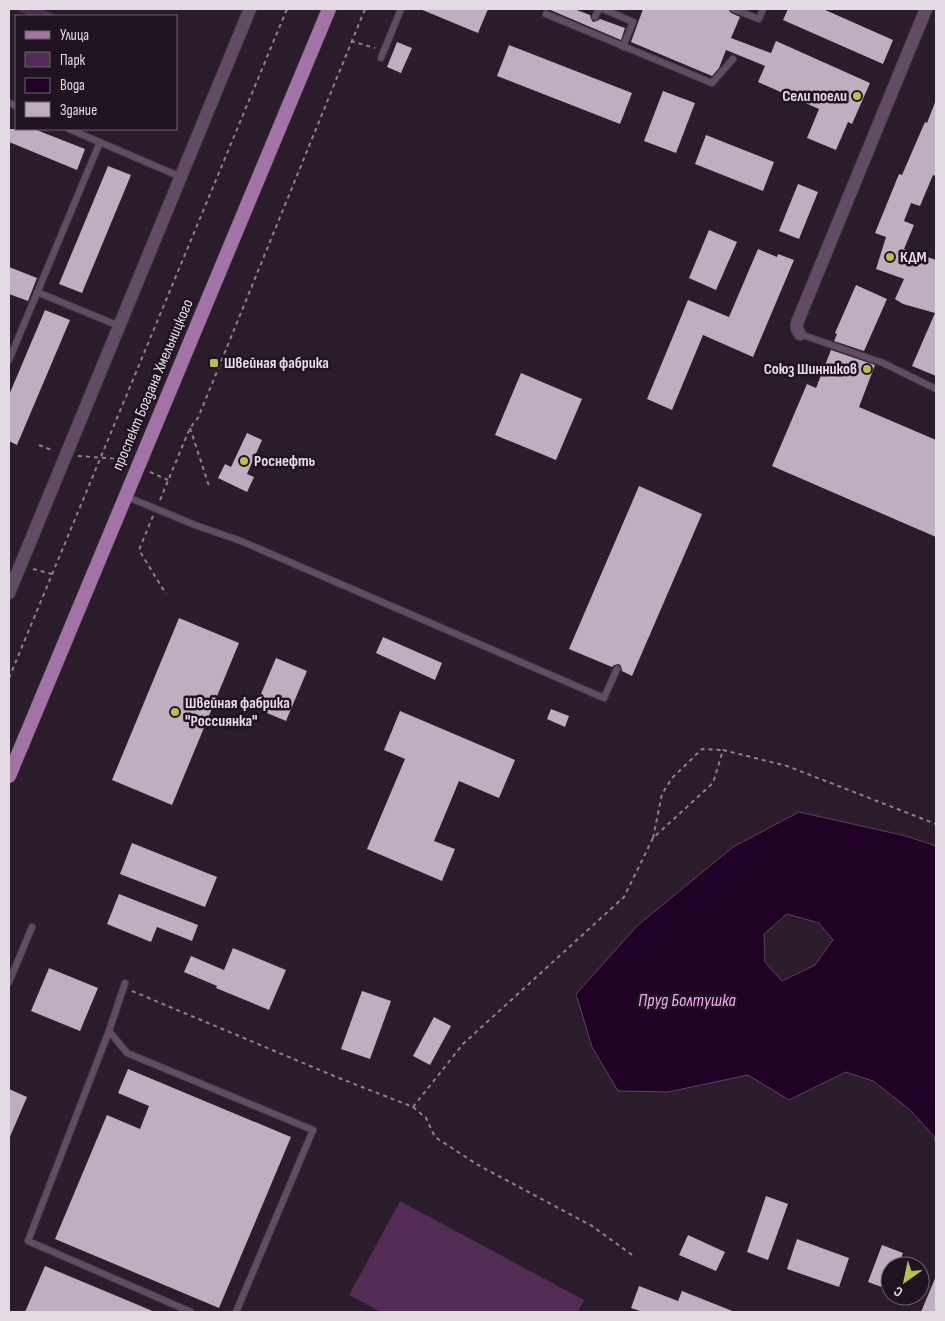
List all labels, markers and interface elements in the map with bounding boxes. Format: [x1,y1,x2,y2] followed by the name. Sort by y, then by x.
[15,15,178,130] legend
[60,26,89,45] text: Улица
[60,51,86,70] text: Парк
[60,76,85,95] text: Вода
[782,87,847,106] place label: Сели поели
[851,90,863,102] marker: Сели поели
[60,101,97,120] text: Здание
[900,248,927,267] place label: КДМ
[884,251,896,263] marker: КДМ
[108,296,198,474] street label: проспект Богдана Хмельницкого
[224,354,329,373] place label: Швейная фабрика
[208,357,220,369] marker: Швейная фабрика
[764,360,857,379] place label: Союз Шинников
[861,363,873,375] marker: Союз Шинников
[254,452,316,471] place label: Роснефть
[238,455,250,467] marker: Роснефть
[185,694,290,731] place label: Швейная фабрика "Россиянка"
[169,706,181,718] marker: Швейная фабрика "Россиянка"
[638,990,736,1011] water label: Пруд Болтушка
[880,1256,930,1306] north arrow
[891,1282,906,1301] text: С

